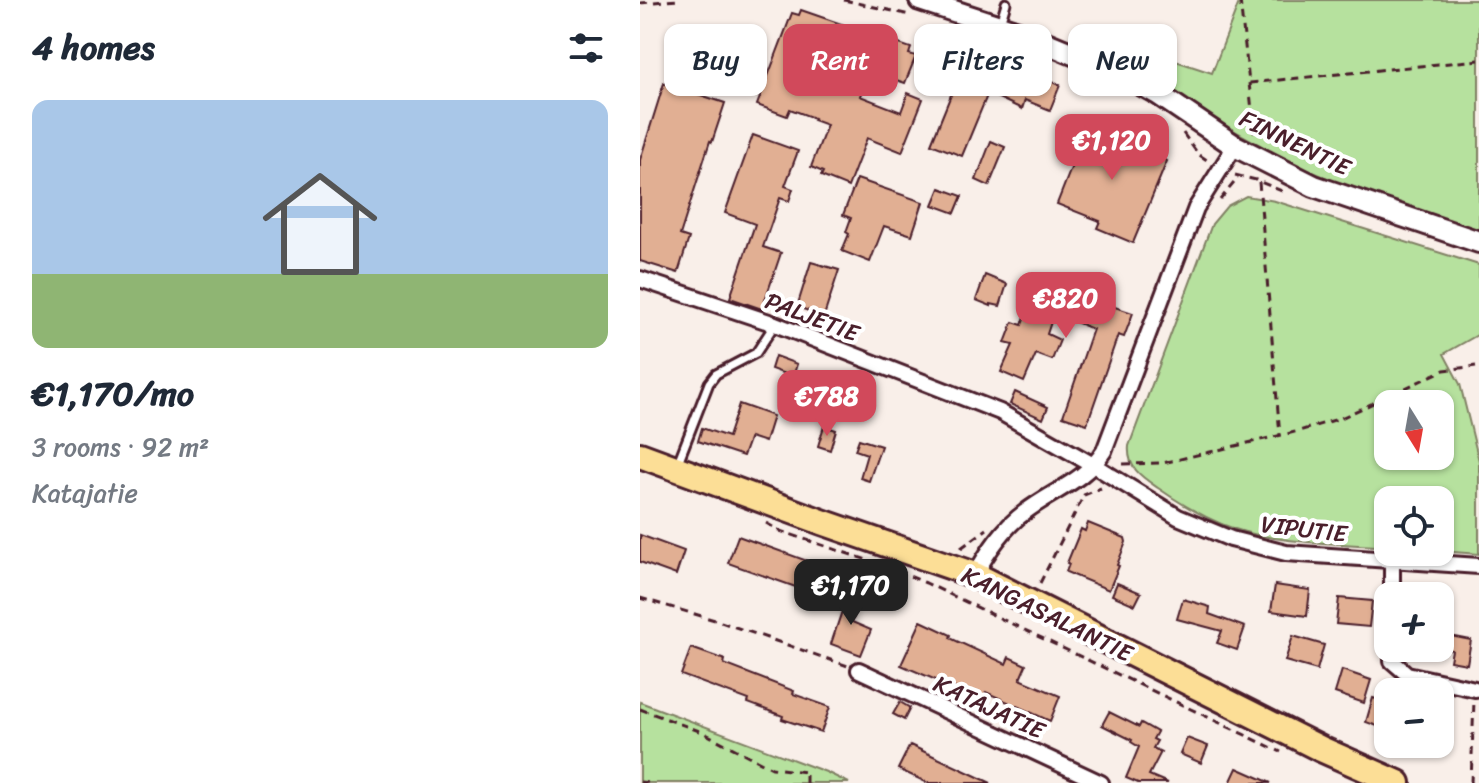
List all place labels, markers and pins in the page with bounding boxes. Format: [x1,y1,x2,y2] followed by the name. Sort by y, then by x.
[1047,114,1177,182] pin: €1,120
[1019,272,1113,340] pin: €820
[780,370,874,438] pin: €788
[786,559,916,627] pin: €1,170

